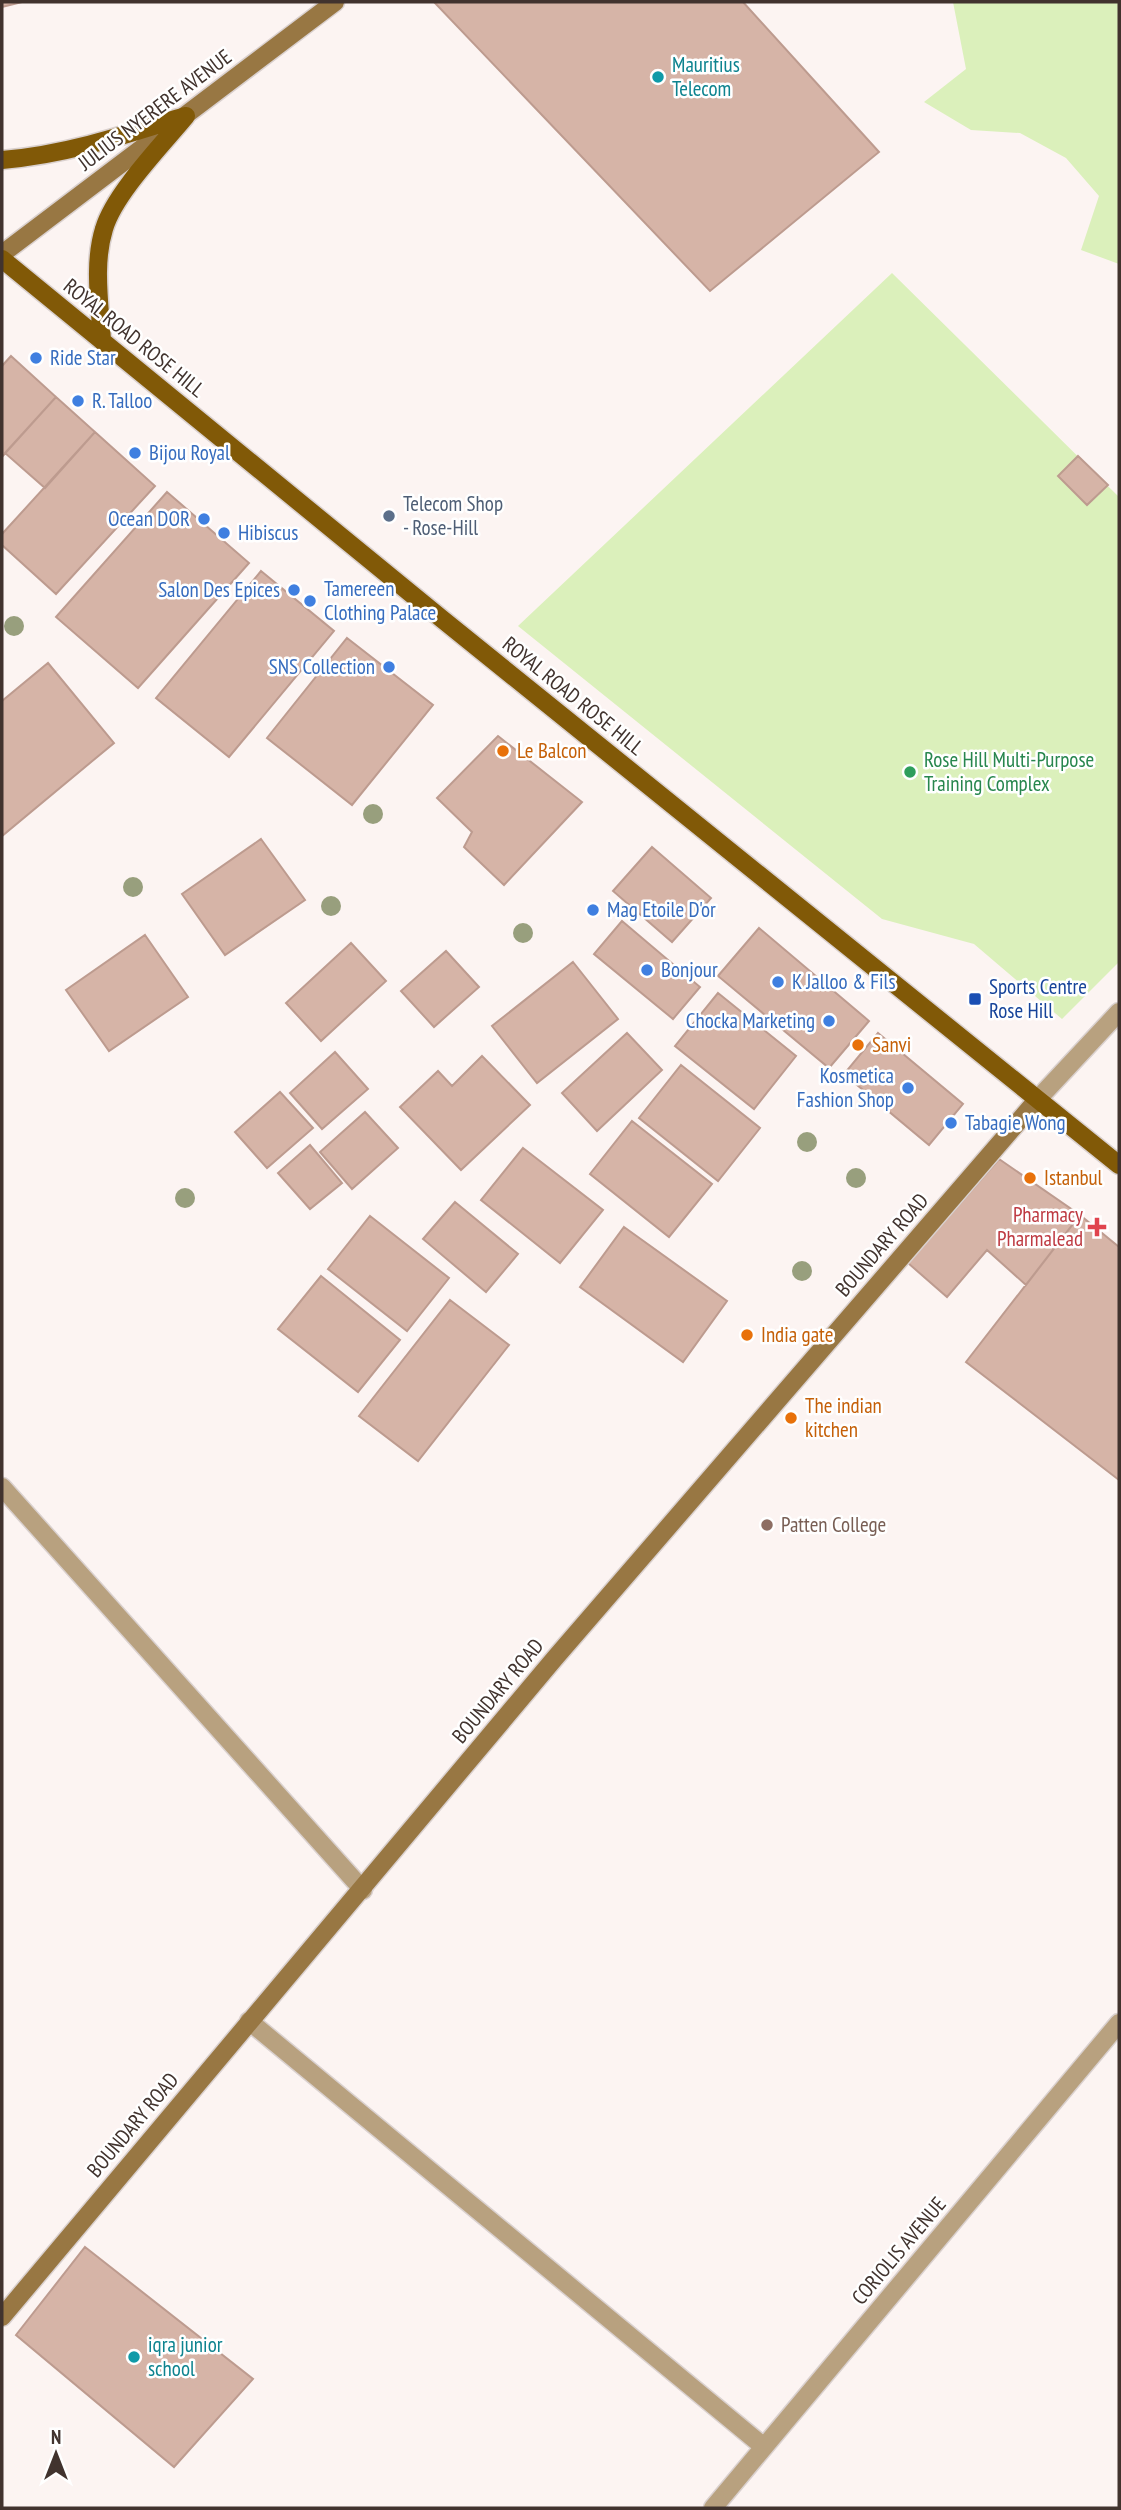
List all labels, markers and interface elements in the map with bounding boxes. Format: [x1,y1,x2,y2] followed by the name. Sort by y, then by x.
[72,43,237,177] street label: JULIUS NYERERE AVENUE
[672,51,740,102] place label: Mauritius Telecom
[650,69,666,85] marker: Mauritius Telecom
[58,272,211,403] street label: ROYAL ROAD ROSE HILL
[50,344,116,371] place label: Ride Star
[28,350,44,366] marker: Ride Star
[92,387,152,414] place label: R. Talloo
[70,393,86,409] marker: R. Talloo
[149,439,230,466] place label: Bijou Royal
[127,445,143,461] marker: Bijou Royal
[403,490,503,541] place label: Telecom Shop - Rose-Hill
[108,505,190,532] place label: Ocean DOR
[381,508,397,524] marker: Telecom Shop - Rose-Hill
[196,511,212,527] marker: Ocean DOR
[238,519,298,546] place label: Hibiscus
[216,525,232,541] marker: Hibiscus
[324,575,436,626] place label: Tamereen Clothing Palace
[158,576,280,603] place label: Salon Des Epices
[286,582,302,598] marker: Salon Des Epices
[302,593,318,609] marker: Tamereen Clothing Palace
[497,630,650,761] street label: ROYAL ROAD ROSE HILL
[269,653,375,680] place label: SNS Collection
[381,659,397,675] marker: SNS Collection
[517,737,587,764] place label: Le Balcon
[495,743,511,759] marker: Le Balcon
[924,746,1094,797] place label: Rose Hill Multi-Purpose Training Complex
[902,764,918,780] marker: Rose Hill Multi-Purpose Training Complex
[607,896,716,923] place label: Mag Etoile D'or
[585,902,601,918] marker: Mag Etoile D'or
[661,956,718,983] place label: Bonjour
[639,962,655,978] marker: Bonjour
[792,968,896,995] place label: K Jalloo & Fils
[989,973,1087,1024] place label: Sports Centre Rose Hill
[770,974,786,990] marker: K Jalloo & Fils
[967,991,983,1007] marker: Sports Centre Rose Hill
[686,1007,815,1034] place label: Chocka Marketing
[821,1013,837,1029] marker: Chocka Marketing
[872,1031,911,1058] place label: Sanvi
[850,1037,866,1053] marker: Sanvi
[797,1062,894,1113] place label: Kosmetica Fashion Shop
[900,1080,916,1096] marker: Kosmetica Fashion Shop
[965,1109,1066,1136] place label: Tabagie Wong
[943,1115,959,1131] marker: Tabagie Wong
[1044,1164,1103,1191] place label: Istanbul
[1022,1170,1038,1186] marker: Istanbul
[829,1187,934,1302] street label: BOUNDARY ROAD
[997,1201,1083,1252] place label: Pharmacy Pharmalead
[1089,1219,1105,1235] marker: Pharmacy Pharmalead
[761,1321,833,1348] place label: India gate
[739,1327,755,1343] marker: India gate
[805,1392,882,1443] place label: The indian kitchen
[783,1410,799,1426] marker: The indian kitchen
[781,1511,886,1538] place label: Patten College
[759,1517,775,1533] marker: Patten College
[446,1633,549,1749] street label: BOUNDARY ROAD
[81,2067,184,2183] street label: BOUNDARY ROAD
[846,2191,952,2310] street label: CORIOLIS AVENUE
[148,2331,223,2382] place label: iqra junior school
[126,2349,142,2365] marker: iqra junior school
[21,2419,91,2489] north arrow
[51,2425,61,2449] text: N

